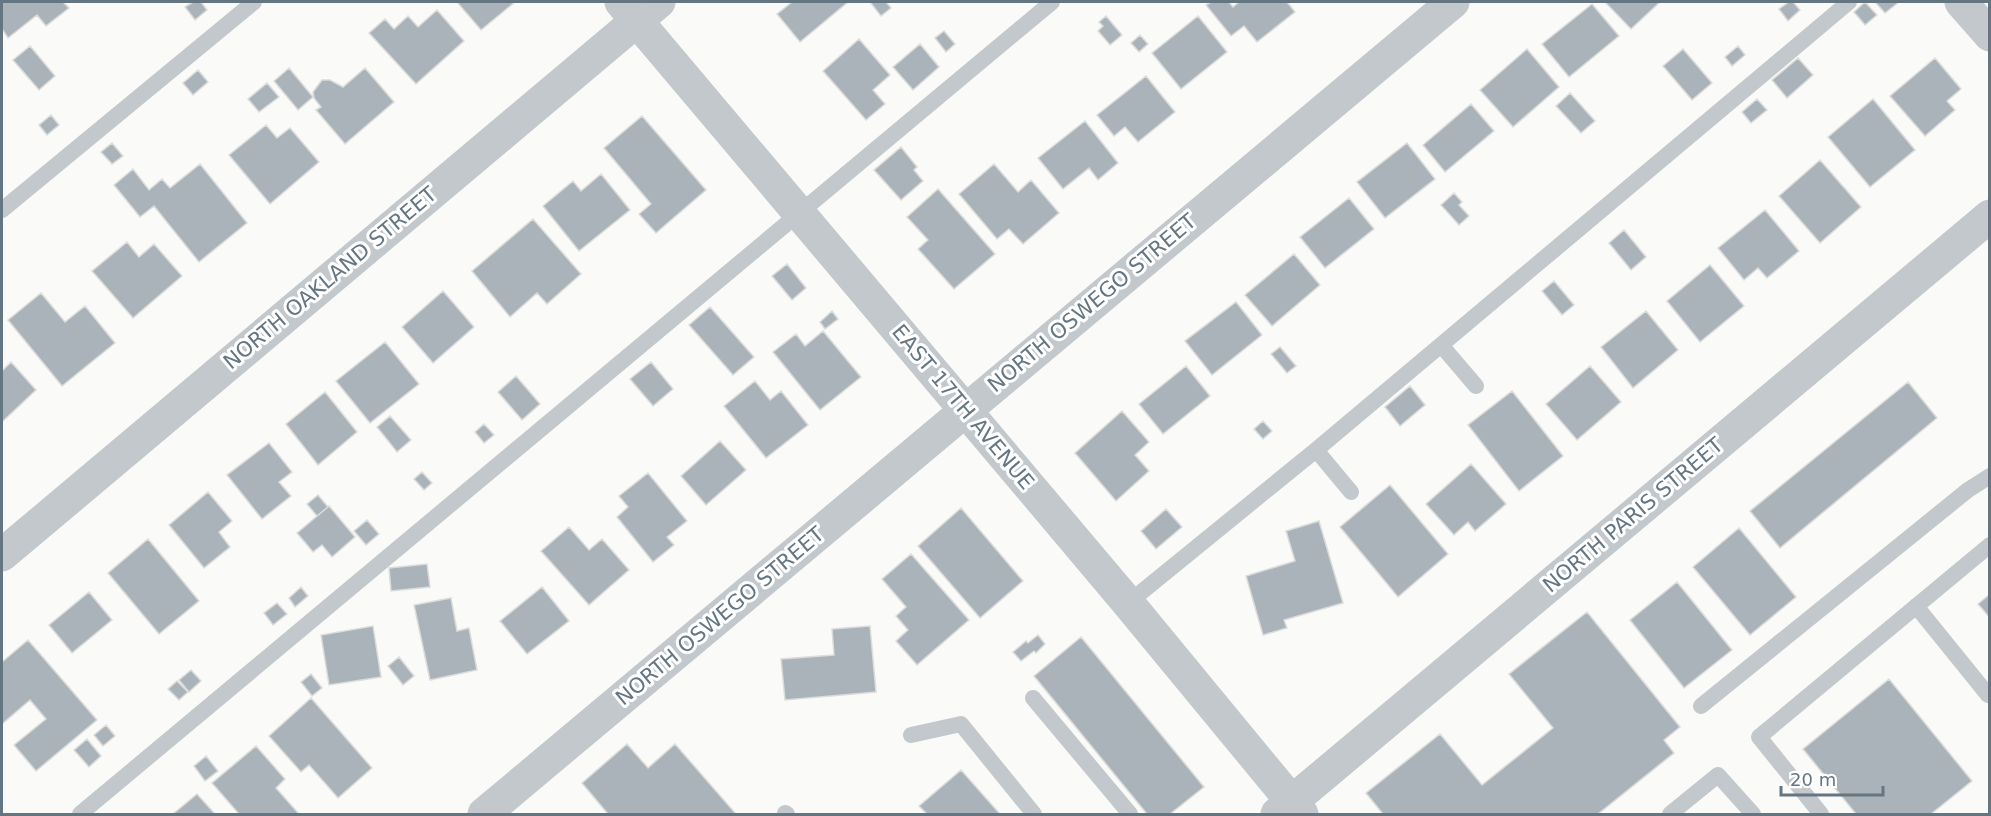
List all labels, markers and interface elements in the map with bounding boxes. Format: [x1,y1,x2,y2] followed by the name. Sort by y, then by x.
[219,182,441,374] street label: NORTH OAKLAND STREET
[983,209,1201,397] street label: NORTH OSWEGO STREET
[887,320,1039,494] street label: EAST 17TH AVENUE
[1538,433,1728,597] street label: NORTH PARIS STREET
[611,522,829,710] street label: NORTH OSWEGO STREET
[1781,759,1883,797] scale bar
[1790,769,1836,790] text: 20 m

